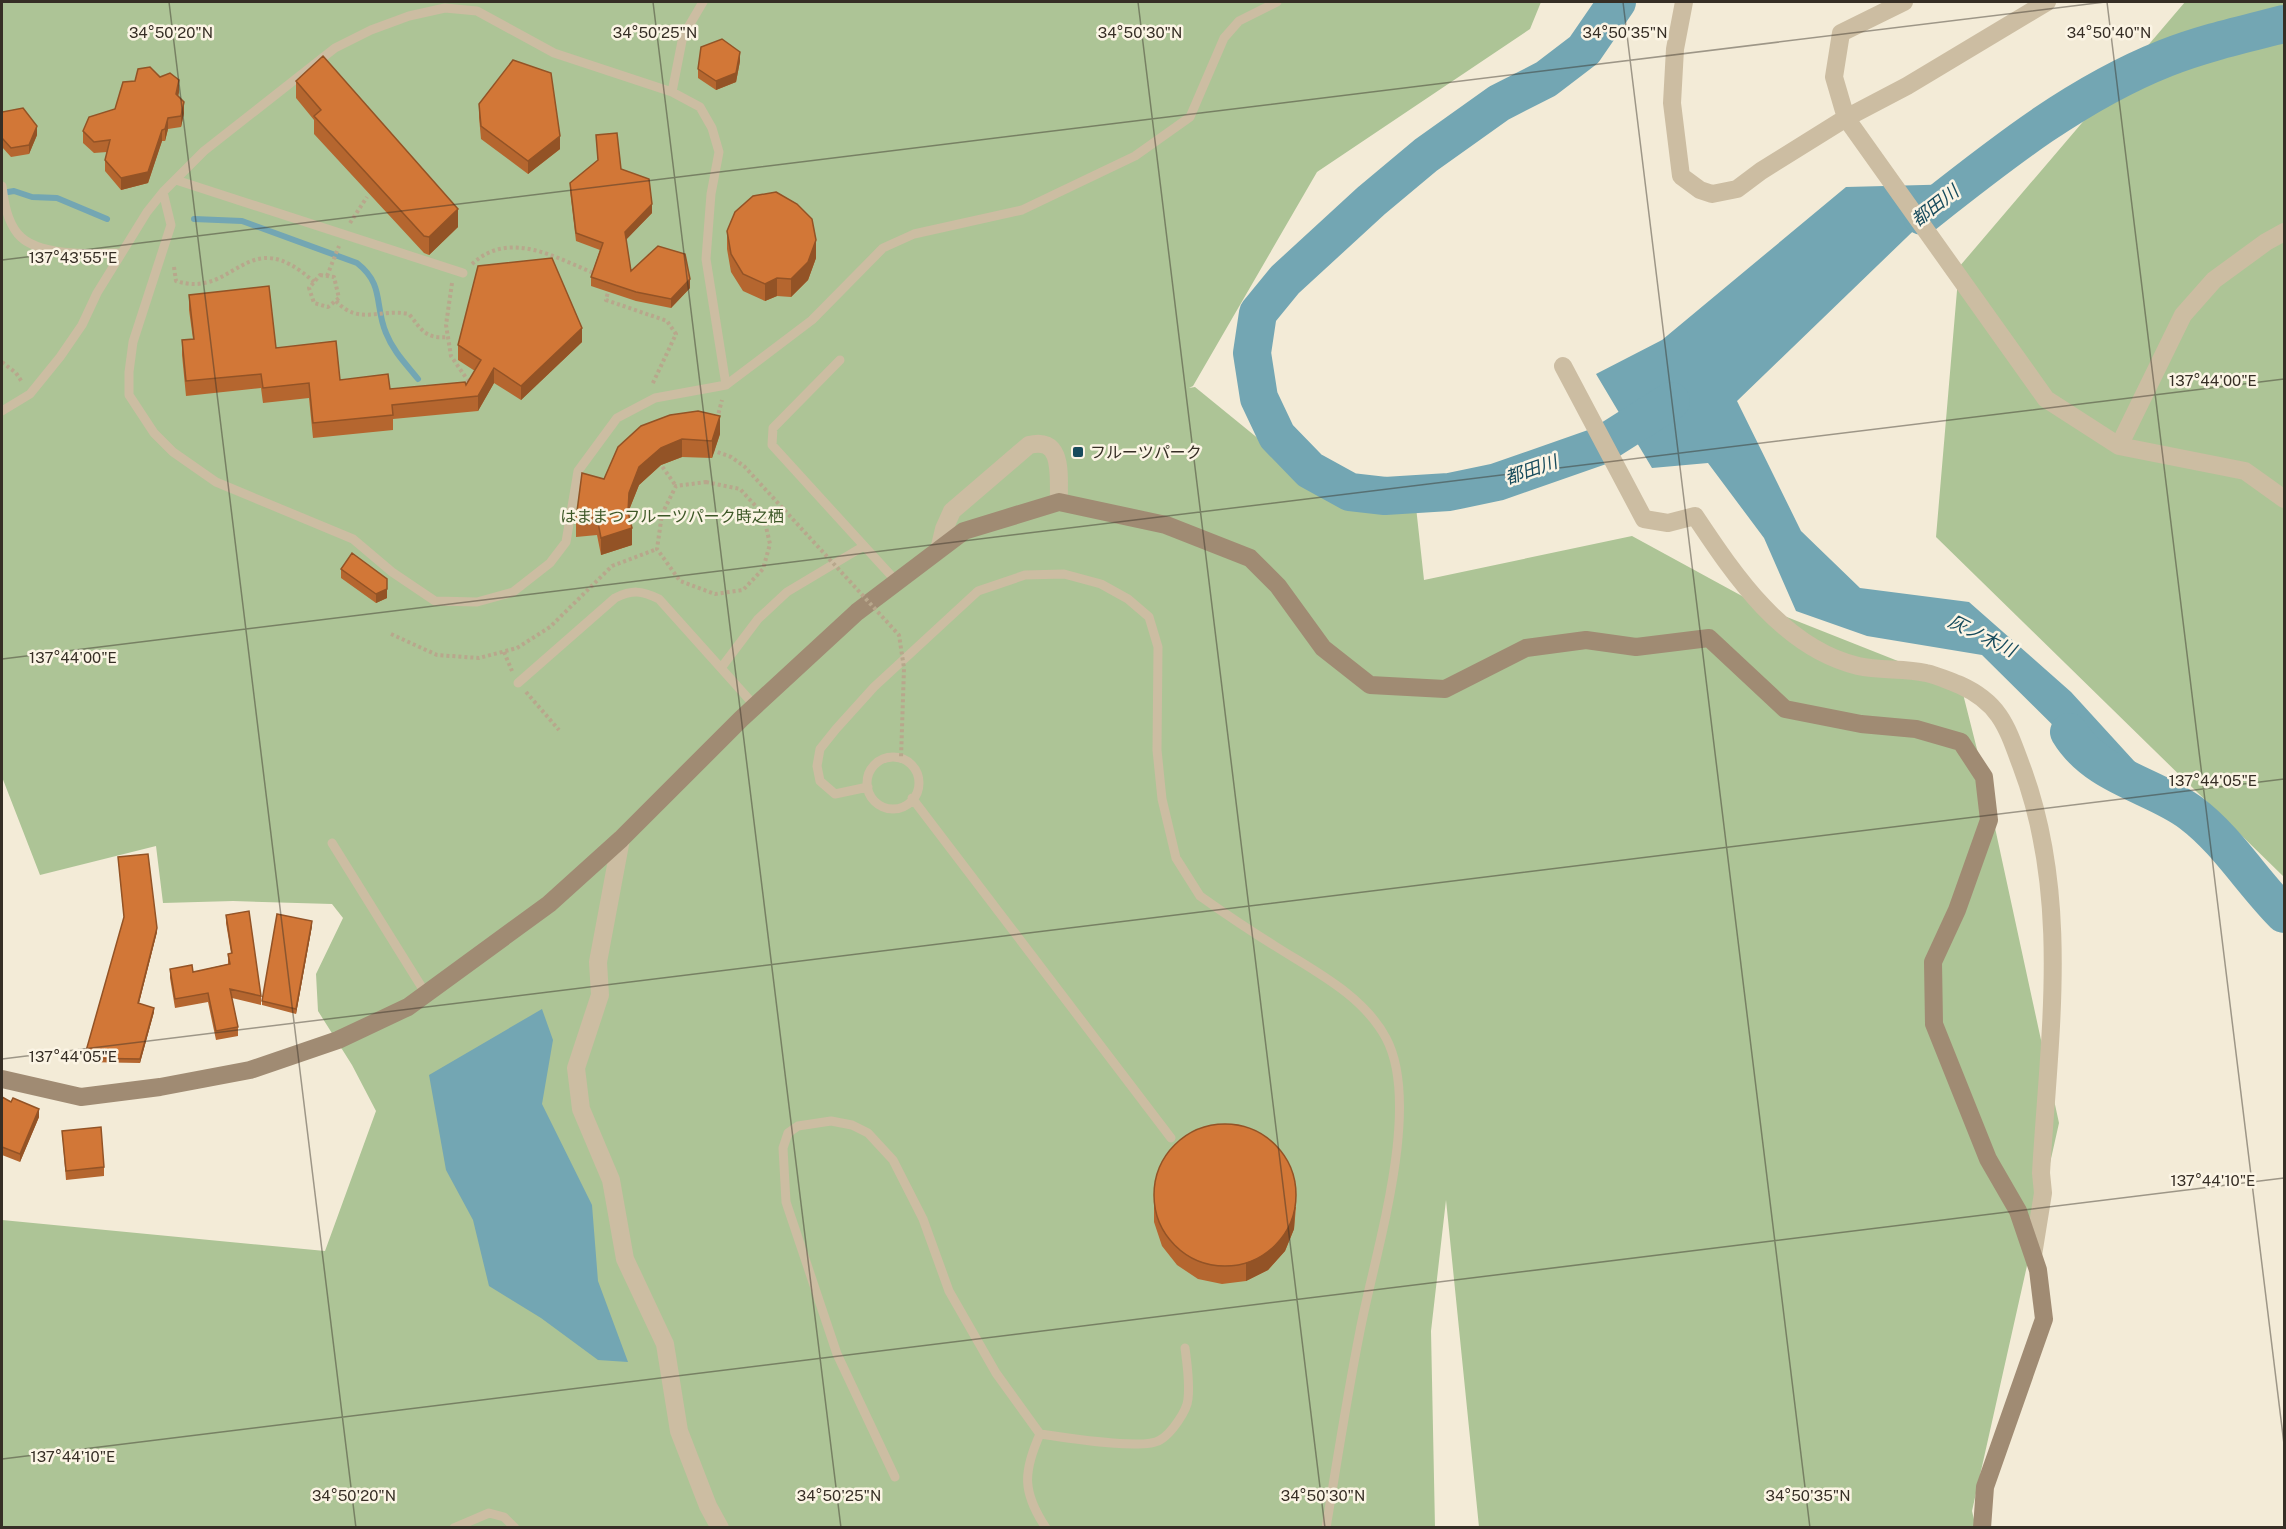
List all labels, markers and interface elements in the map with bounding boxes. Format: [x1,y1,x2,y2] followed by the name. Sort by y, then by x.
[129,24,213,41] text: 34°50'20"N
[613,24,697,41] text: 34°50'25"N
[1098,24,1182,41] text: 34°50'30"N
[1582,24,1668,41] text: 34°50'35"N
[2067,24,2151,41] text: 34°50'40"N
[1907,179,1964,231] water label: 都田川
[29,249,117,266] text: 137°43'55"E
[2169,372,2257,389] text: 137°44'00"E
[1090,443,1202,462] place label: フルーツパーク
[1071,445,1085,459] marker: フルーツパーク
[1502,450,1562,488] water label: 都田川
[560,507,784,526] park label: はままつフルーツパーク時之栖
[1945,610,2021,662] water label: 灰ノ木川
[29,649,117,666] text: 137°44'00"E
[2169,772,2257,789] text: 137°44'05"E
[29,1048,117,1065] text: 137°44'05"E
[2171,1172,2255,1189] text: 137°44'10"E
[31,1448,115,1465] text: 137°44'10"E
[312,1487,396,1504] text: 34°50'20"N
[797,1487,881,1504] text: 34°50'25"N
[1281,1487,1365,1504] text: 34°50'30"N
[1765,1487,1851,1504] text: 34°50'35"N

